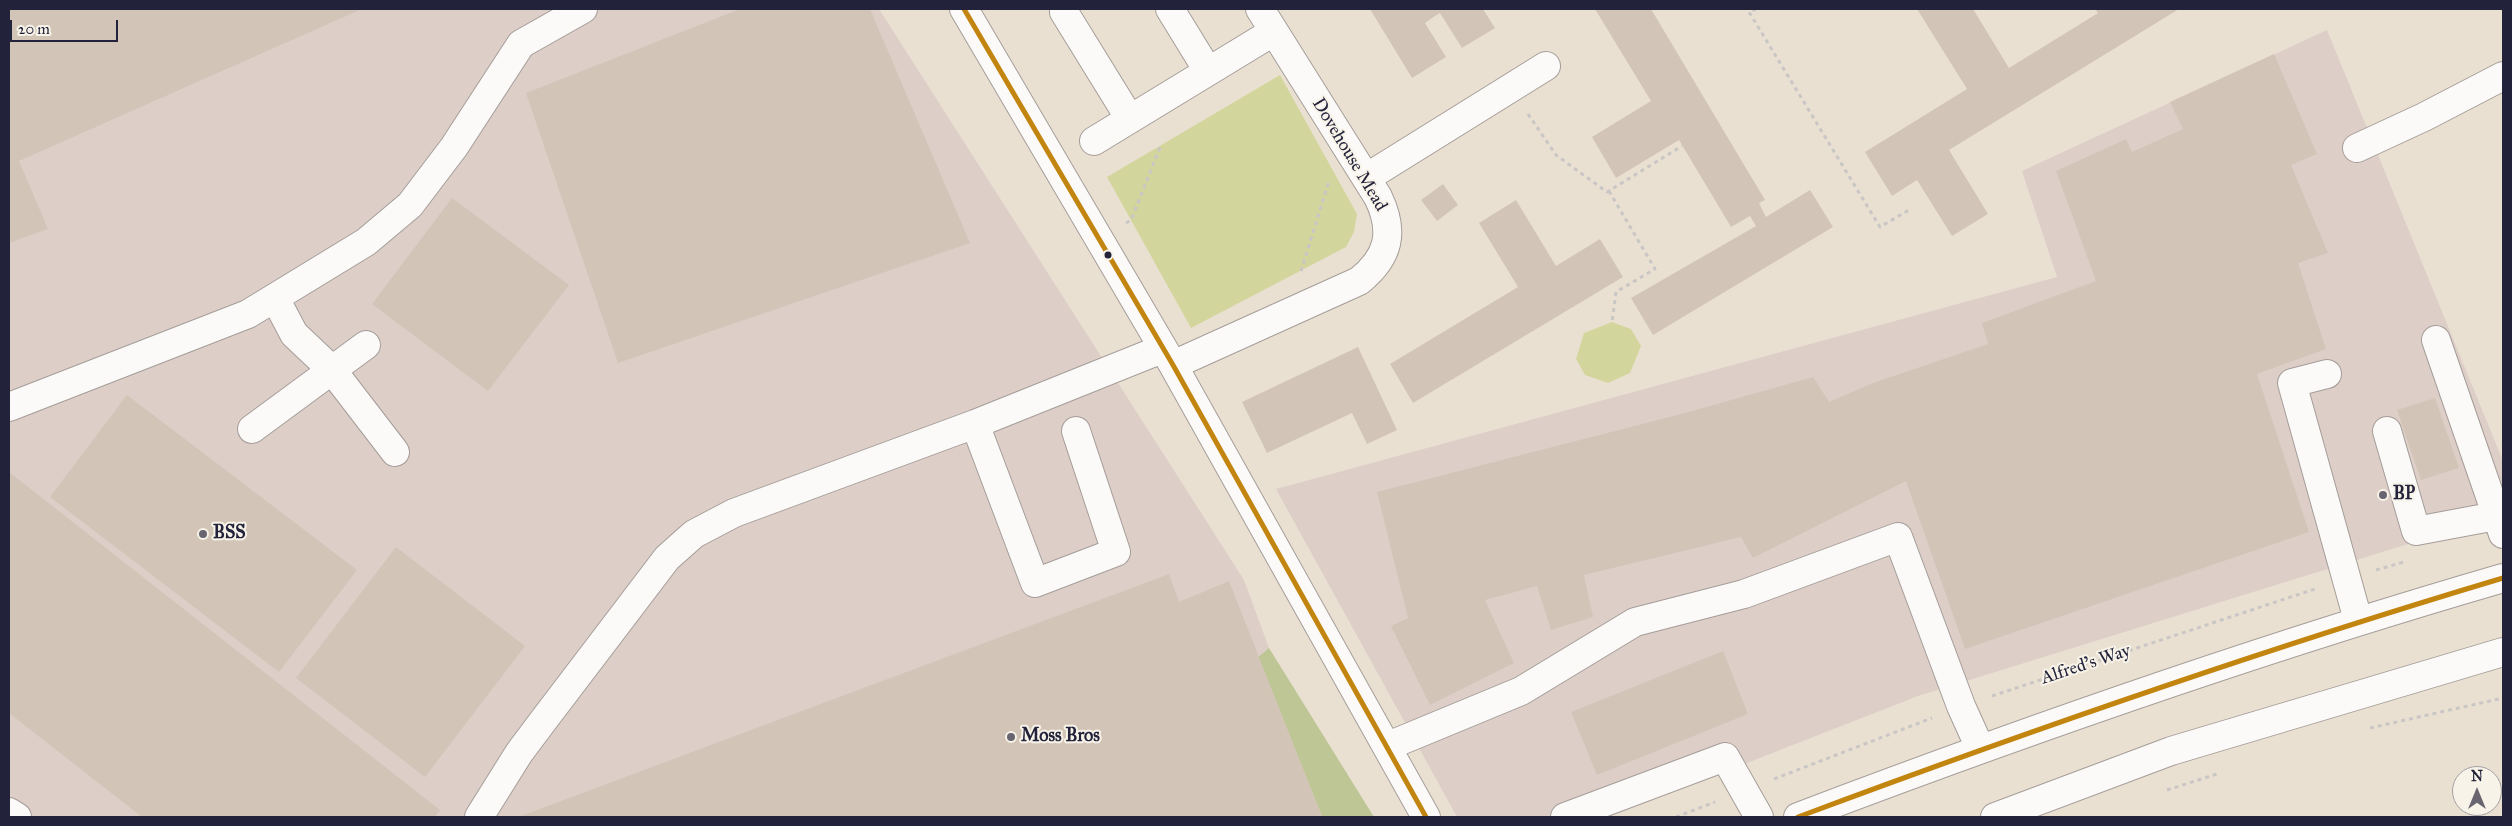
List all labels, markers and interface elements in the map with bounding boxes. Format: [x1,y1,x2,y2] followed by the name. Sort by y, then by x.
[12,10,120,42] scale bar
[18,20,50,38] text: 20 m
[1307,94,1391,216] street label: Dovehouse Mead
[1103,250,1113,260] unlabelled marker
[2393,484,2415,506] place label: BP
[2377,489,2389,501] marker: BP
[213,523,246,545] place label: BSS
[197,528,209,540] marker: BSS
[2038,640,2134,690] street label: Alfred's Way
[1021,726,1100,748] place label: Moss Bros
[1005,731,1017,743] marker: Moss Bros
[2452,766,2502,816] north arrow
[2471,768,2483,785] text: N

